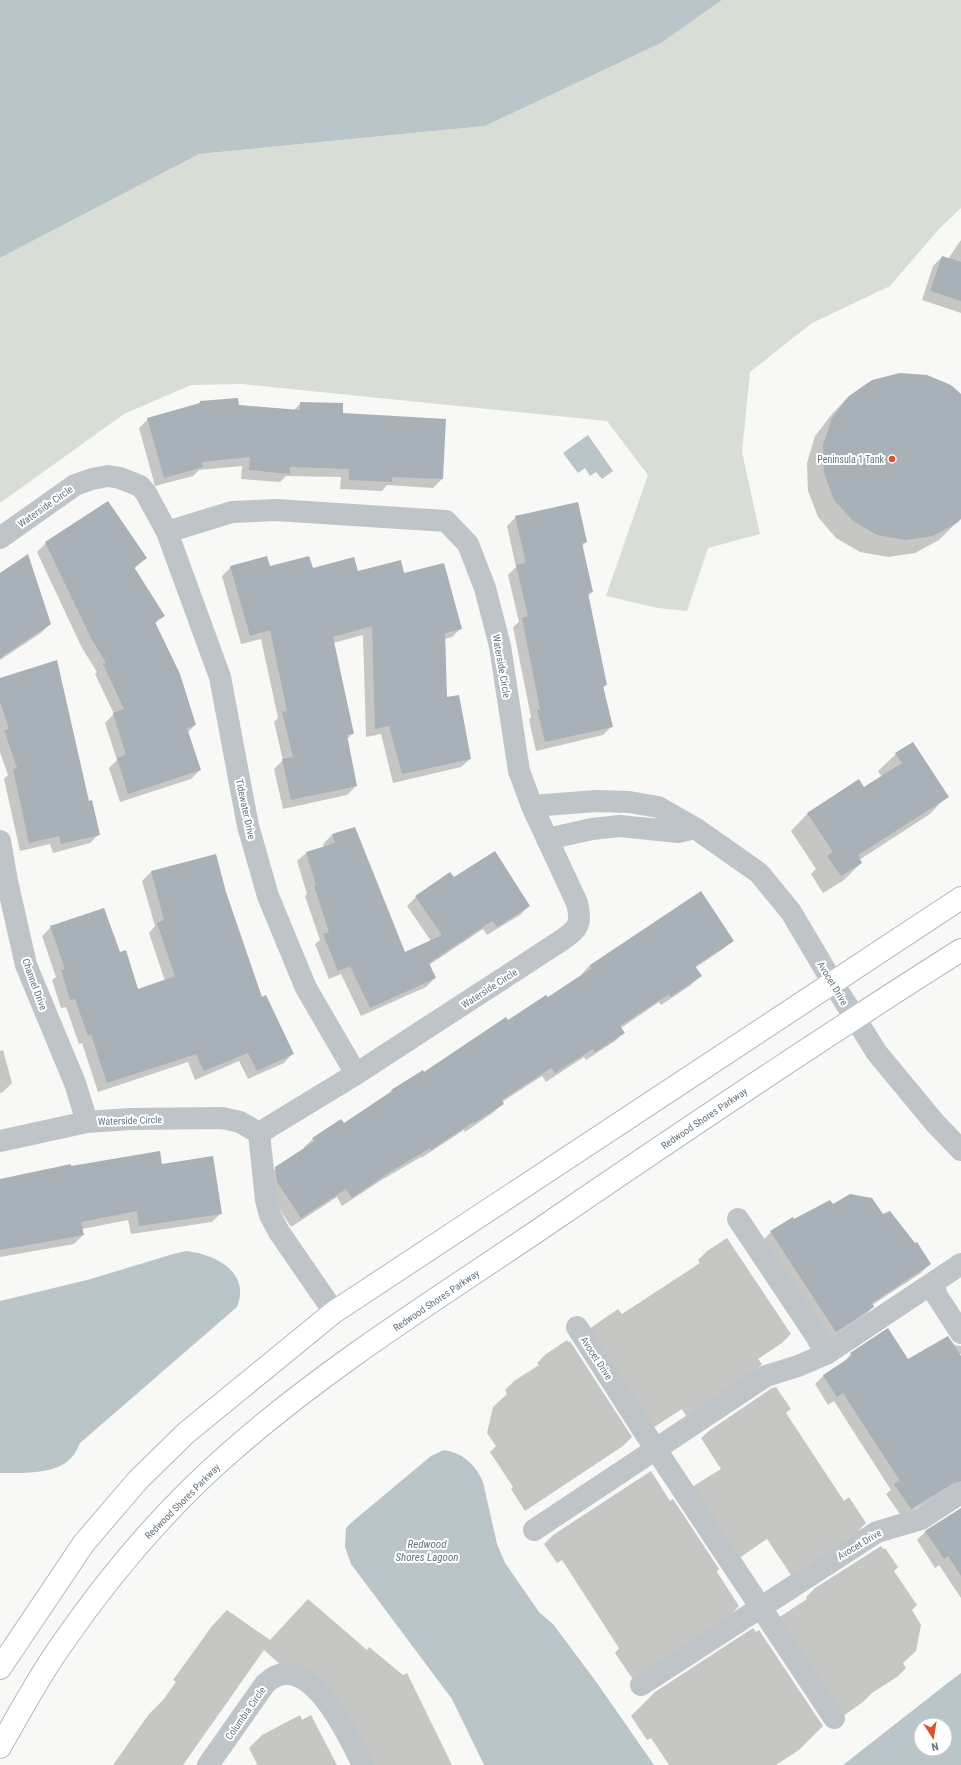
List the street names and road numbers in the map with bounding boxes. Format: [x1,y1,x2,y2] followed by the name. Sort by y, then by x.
[16,483,75,529] street label: Waterside Circle
[491,633,513,699] street label: Waterside Circle
[234,778,257,841] street label: Tidewater Drive
[20,957,49,1012] street label: Channel Drive
[815,959,850,1007] street label: Avocet Drive
[459,966,519,1011] street label: Waterside Circle
[659,1085,749,1151] street label: Redwood Shores Parkway
[98,1114,163,1127] street label: Waterside Circle
[391,1267,481,1333] street label: Redwood Shores Parkway
[579,1335,615,1382] street label: Avocet Drive
[143,1462,222,1541] street label: Redwood Shores Parkway
[835,1527,883,1562] street label: Avocet Drive
[223,1684,268,1742] street label: Columbia Circle

